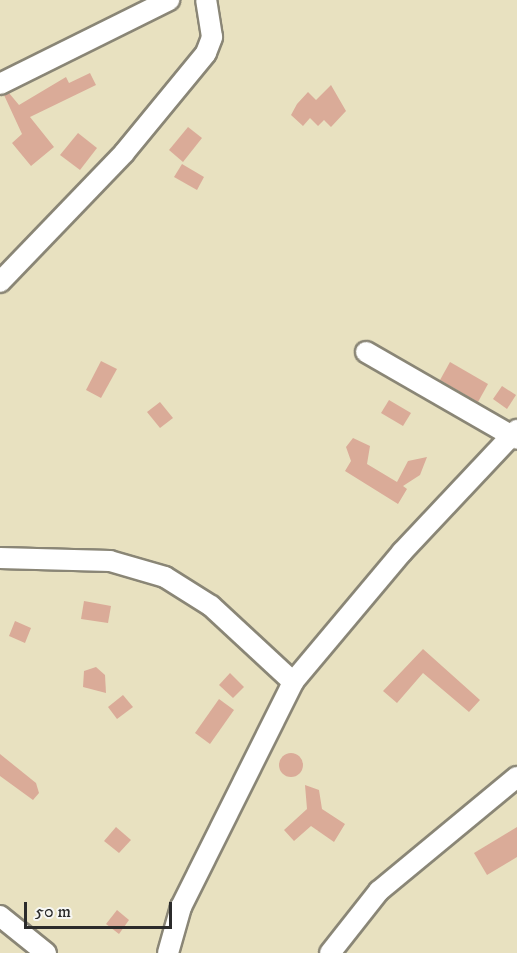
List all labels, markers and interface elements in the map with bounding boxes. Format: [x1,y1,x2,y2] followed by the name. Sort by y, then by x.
[27,890,176,928] scale bar
[35,901,71,923] text: 50 m

